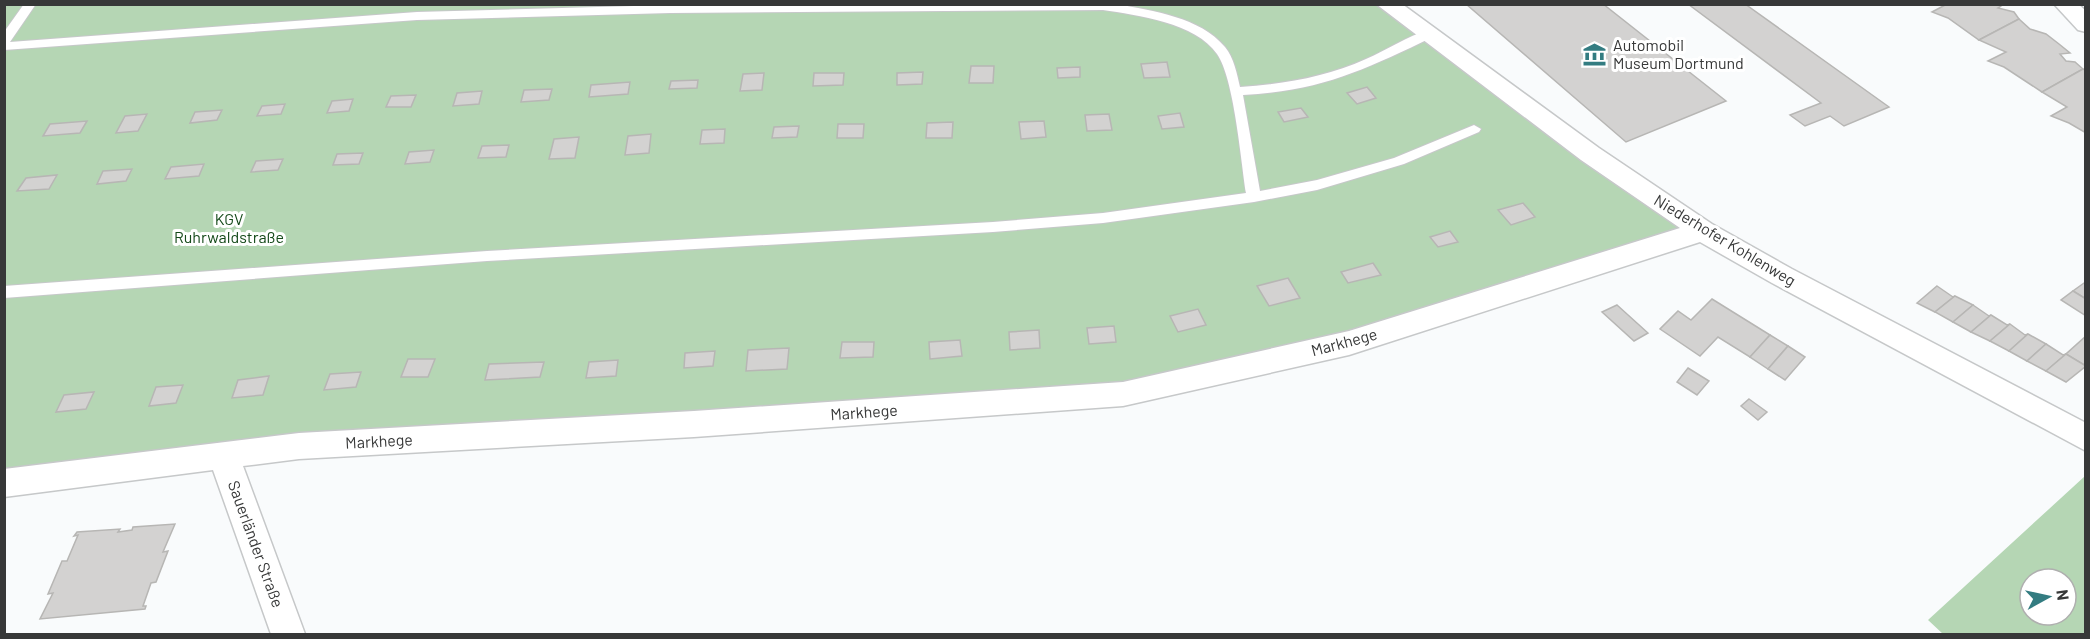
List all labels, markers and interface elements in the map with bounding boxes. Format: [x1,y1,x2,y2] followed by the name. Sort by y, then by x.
[1613,35,1744,72] place label: Automobil Museum Dortmund
[1582,41,1608,67] museum icon: Automobil Museum Dortmund
[1651,190,1800,289] street label: Niederhofer Kohlenweg
[174,209,284,246] park label: KGV Ruhrwaldstraße
[1309,324,1379,359] street label: Markhege
[830,400,898,423] street label: Markhege
[345,429,413,452] street label: Markhege
[225,478,288,610] street label: Sauerländer Straße
[2018,567,2078,627] north arrow
[2053,588,2073,601] text: N

